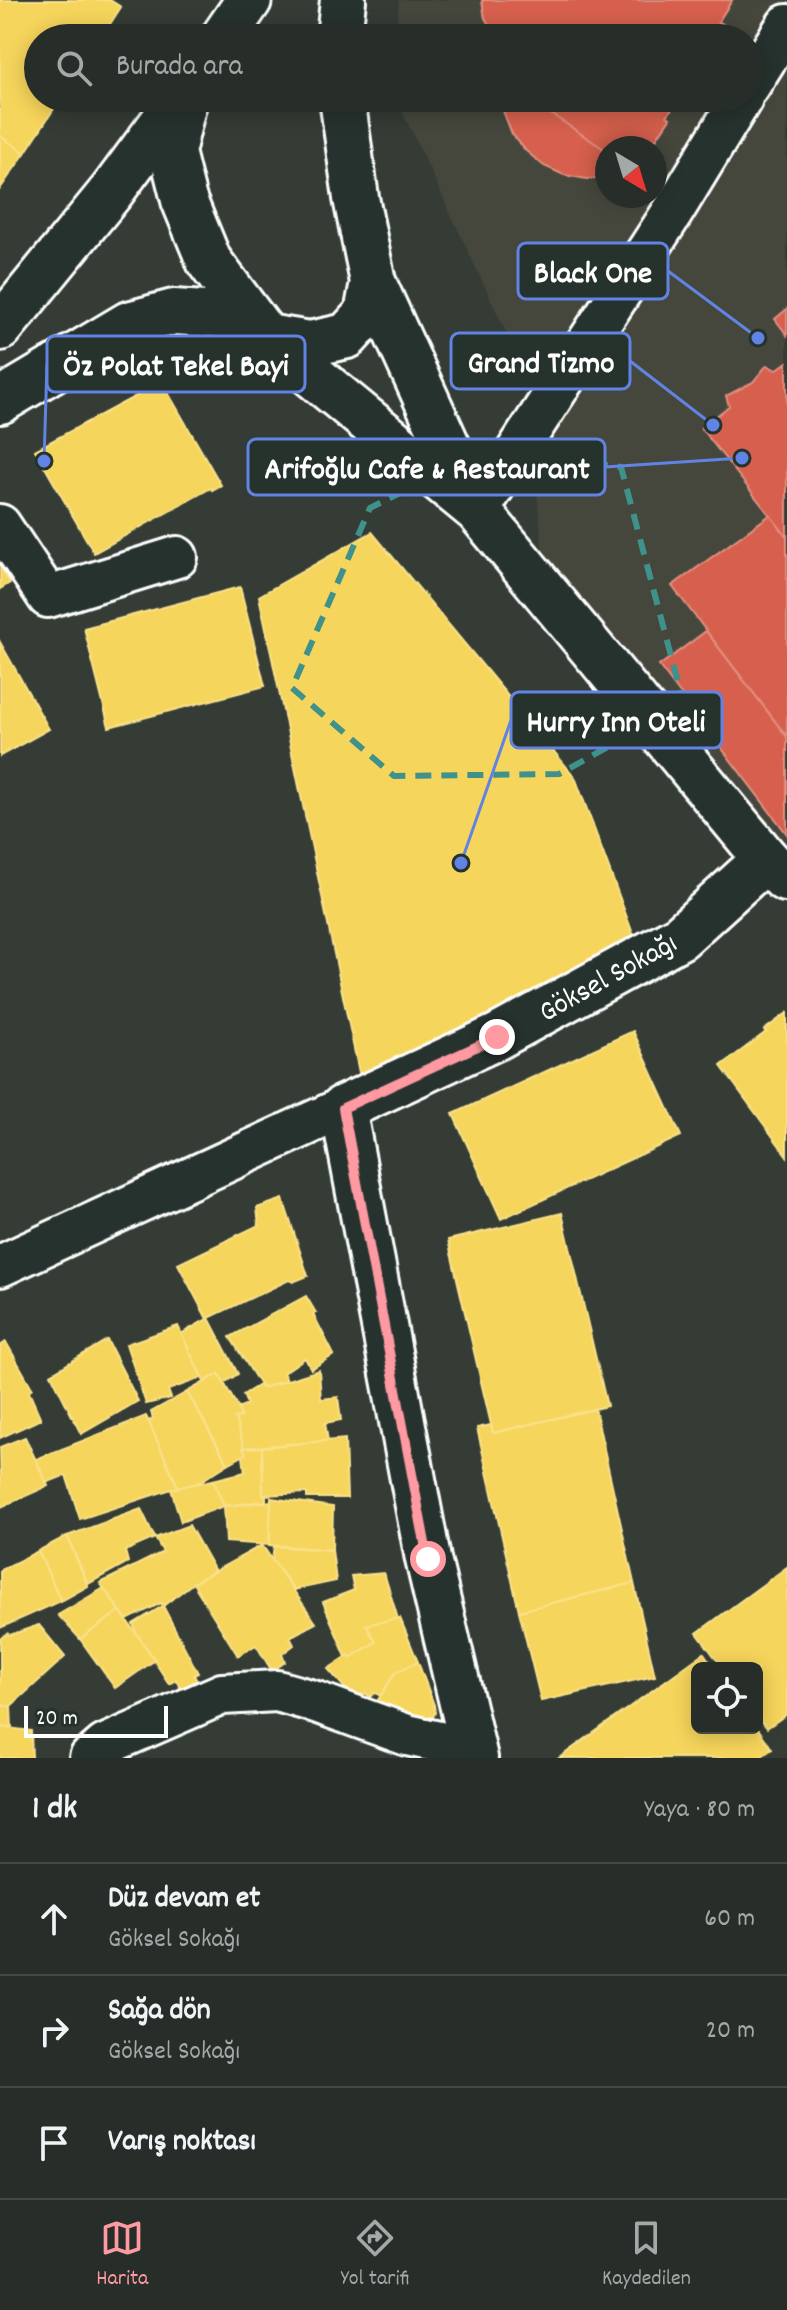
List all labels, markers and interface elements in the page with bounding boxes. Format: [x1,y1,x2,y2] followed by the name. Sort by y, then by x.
[24,24,763,112] search box
[52,46,96,90] icon: search
[116,47,243,90] text: Burada ara
[595,136,667,208] north arrow
[518,243,668,299] callout: Black One
[534,253,652,299] text: Black One
[451,333,630,389] callout: Grand Tizmo
[47,336,305,392] callout: Öz Polat Tekel Bayi
[467,343,615,389] text: Grand Tizmo
[63,346,289,392] text: Öz Polat Tekel Bayi
[248,439,605,495] callout: Arifoğlu Cafe & Restaurant
[264,449,590,495] text: Arifoğlu Cafe & Restaurant
[511,692,722,748] callout: Hurry Inn Oteli
[527,702,706,748] text: Hurry Inn Oteli
[532,924,686,1036] street label: Göksel Sokağı
[479,1019,515,1055] route end
[410,1541,446,1577] route start
[691,1662,763,1734] map controls
[691,1662,763,1734] button: locate
[24,1702,168,1738] scale bar
[36,1704,78,1735] text: 20 m
[32,1786,77,1835] text: 1 dk
[644,1792,755,1829] text: Yaya · 80 m
[108,1879,260,1922] text: Düz devam et
[32,1897,76,1941] icon: ahead
[704,1901,755,1938] text: 60 m
[108,1922,240,1959] text: Göksel Sokağı
[108,1991,211,2034] text: Sağa dön
[32,2009,76,2053] icon: right
[706,2013,755,2050] text: 20 m
[108,2034,240,2071] text: Göksel Sokağı
[32,2121,76,2165] icon: arrive
[108,2122,256,2165] text: Varış noktası
[96,2216,148,2295] tab: Harita
[341,2216,410,2295] tab: Yol tarifi
[602,2216,691,2295] tab: Kaydedilen

